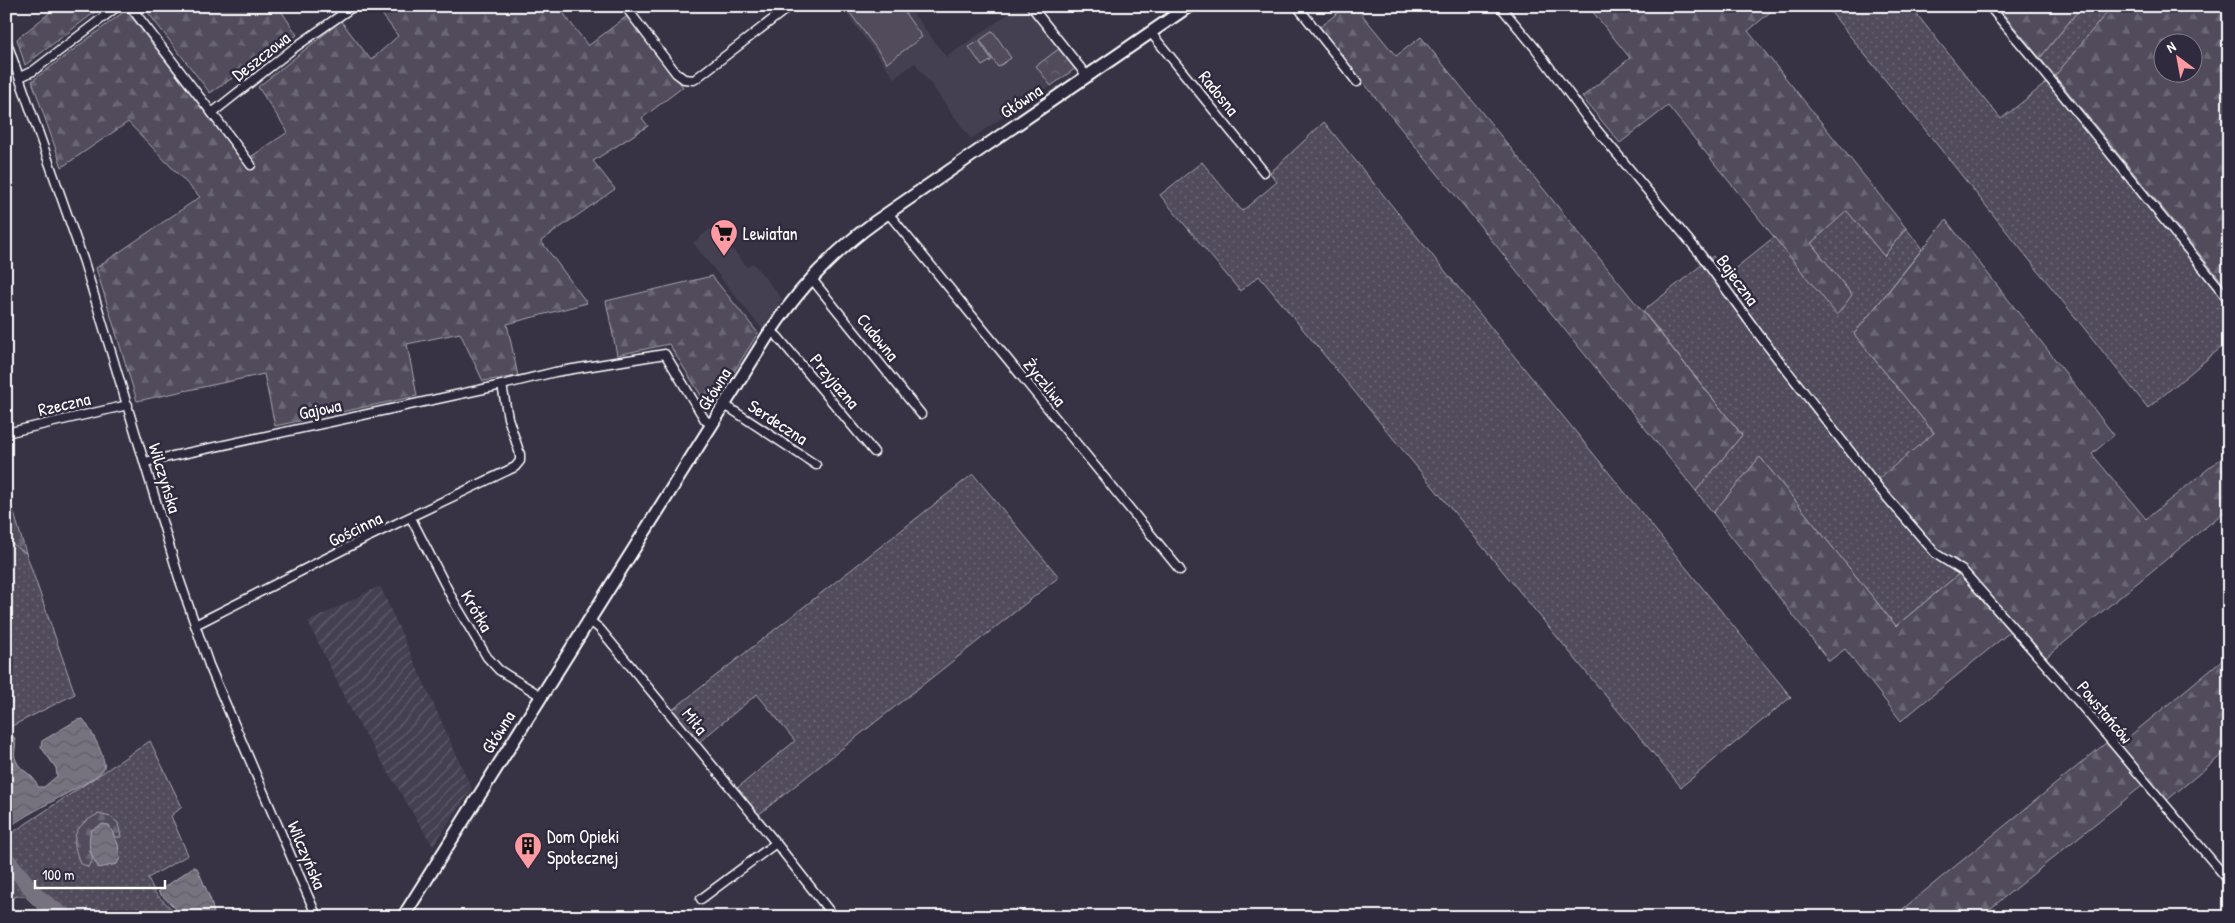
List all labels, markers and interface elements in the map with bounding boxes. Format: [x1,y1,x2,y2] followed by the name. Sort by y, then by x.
[227,25,295,87] street label: Deszczowa
[2152,32,2202,82] north arrow
[2163,36,2180,57] text: N
[1193,65,1245,121] street label: Radosna
[995,78,1047,124] street label: Główna
[709,218,739,257] supermarket icon: Lewiatan
[743,221,798,246] place label: Lewiatan
[1711,249,1765,311] street label: Bajeczna
[851,308,905,366] street label: Cudowna
[805,348,865,414] street label: Przyjazna
[1018,353,1072,411] street label: Życzliwa
[691,363,737,415] street label: Główna
[35,386,93,422] street label: Rzeczna
[297,392,343,426] street label: Gajowa
[743,393,813,451] street label: Serdeczna
[143,440,187,516] street label: Wilczyńska
[324,505,386,553] street label: Gościnna
[455,586,499,636] street label: Krótka
[2071,675,2139,749] street label: Powstańców
[676,702,714,740] street label: Miła
[475,706,521,758] street label: Główna
[281,817,333,893] street label: Wilczyńska
[547,824,620,870] place label: Dom Opieki Społecznej
[513,831,543,870] building icon: Dom Opieki Społecznej
[35,858,165,890] scale bar
[42,864,75,885] text: 100 m

